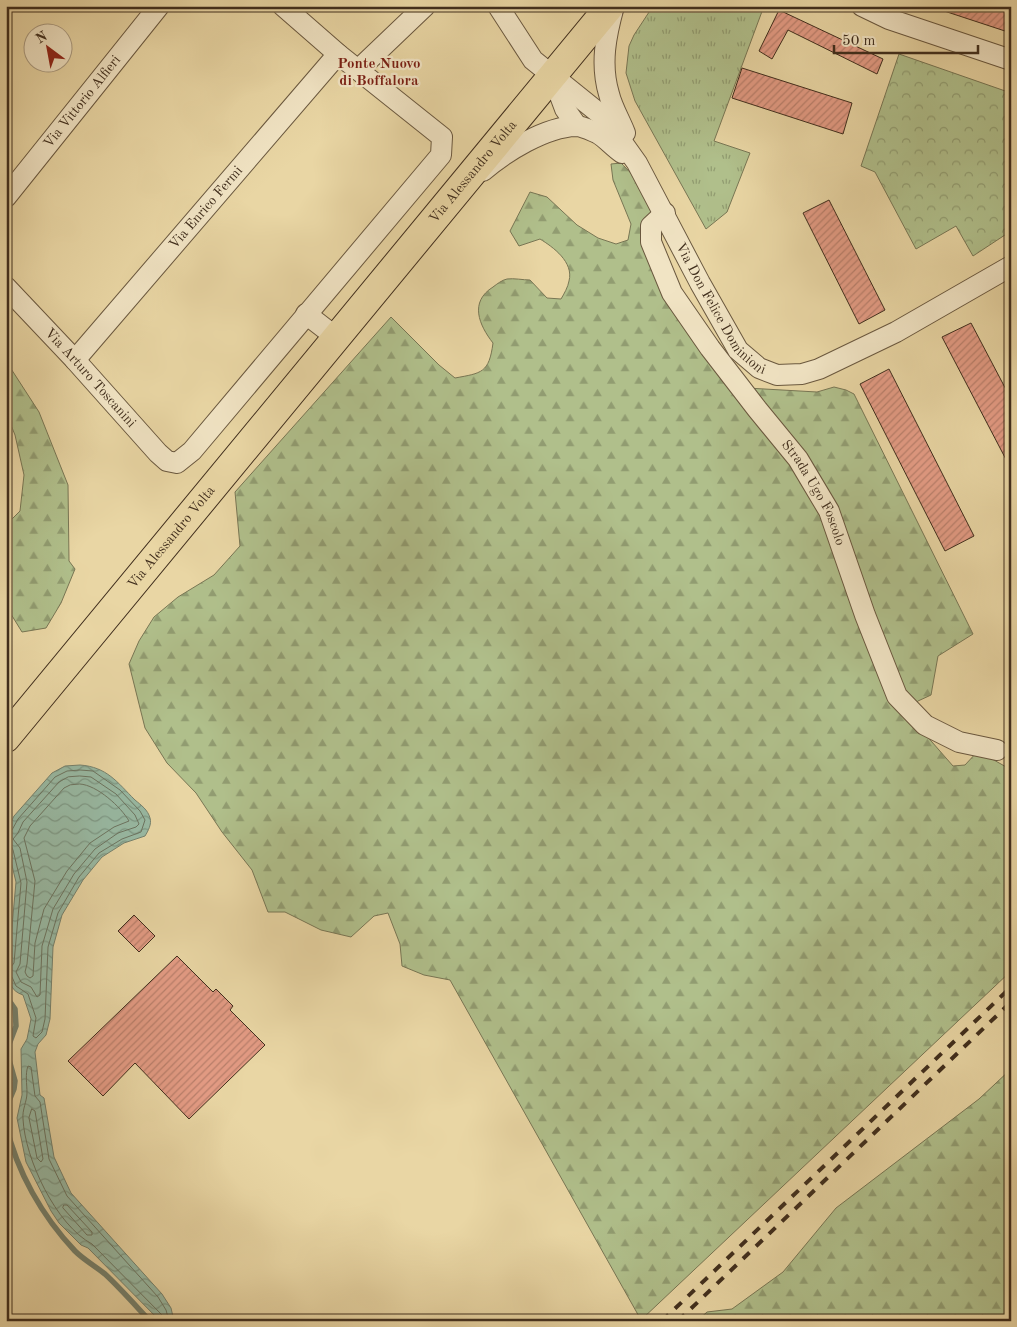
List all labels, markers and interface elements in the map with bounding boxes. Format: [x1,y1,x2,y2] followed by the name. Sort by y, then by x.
[22,22,72,72] north arrow
[834,22,978,54] scale bar
[33,29,50,47] text: N
[842,34,876,49] text: 50 m
[41,53,123,151] street label: Via Vittorio Alfieri
[337,57,421,89] district label: Ponte Nuovo di Boffalora
[427,118,519,226] street label: Via Alessandro Volta
[167,163,245,252] street label: Via Enrico Fermi
[673,240,768,377] street label: Via Don Felice Dominioni
[42,326,139,430] street label: Via Arturo Toscanini
[779,438,847,547] street label: Strada Ugo Foscolo
[125,483,218,591] street label: Via Alessandro Volta

